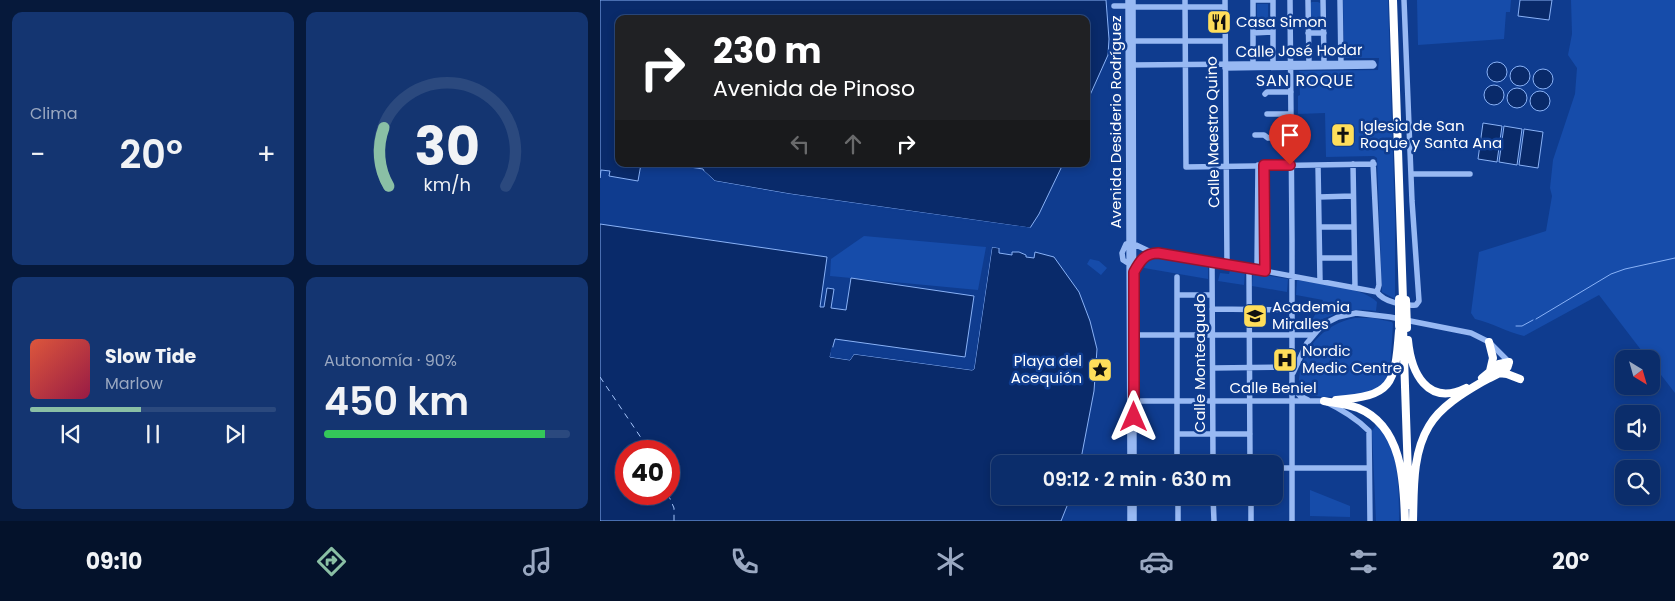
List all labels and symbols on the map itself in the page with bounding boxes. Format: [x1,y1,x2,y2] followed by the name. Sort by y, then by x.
[1206,9,1232,35] restaurant icon: Casa Simon
[1236,11,1327,32] place label: Casa Simon
[1105,15,1126,229] street label: Avenida Desiderio Rodríguez
[1235,39,1363,62] street label: Calle José Hodar
[1201,56,1224,208] street label: Calle Maestro Quino
[1256,69,1354,92] district label: SAN ROQUE
[1269,114,1311,165] pin
[1360,115,1502,153] place label: Iglesia de San Roque y Santa Ana
[1330,122,1356,148] church icon: Iglesia de San Roque y Santa Ana
[1189,294,1210,432] street label: Calle Monteagudo
[1272,296,1350,334] place label: Academia Miralles
[1242,303,1268,329] school or university icon: Academia Miralles
[1302,340,1402,378] place label: Nordic Medic Centre
[1272,347,1298,373] hospital icon: Nordic Medic Centre
[1011,350,1082,388] place label: Playa del Acequión
[1615,350,1660,395] north arrow
[1087,357,1113,383] place icon: Playa del Acequión
[1229,377,1317,398] street label: Calle Beniel
[1107,390,1159,442] position arrow
[615,440,680,505] speed limit sign: 40

